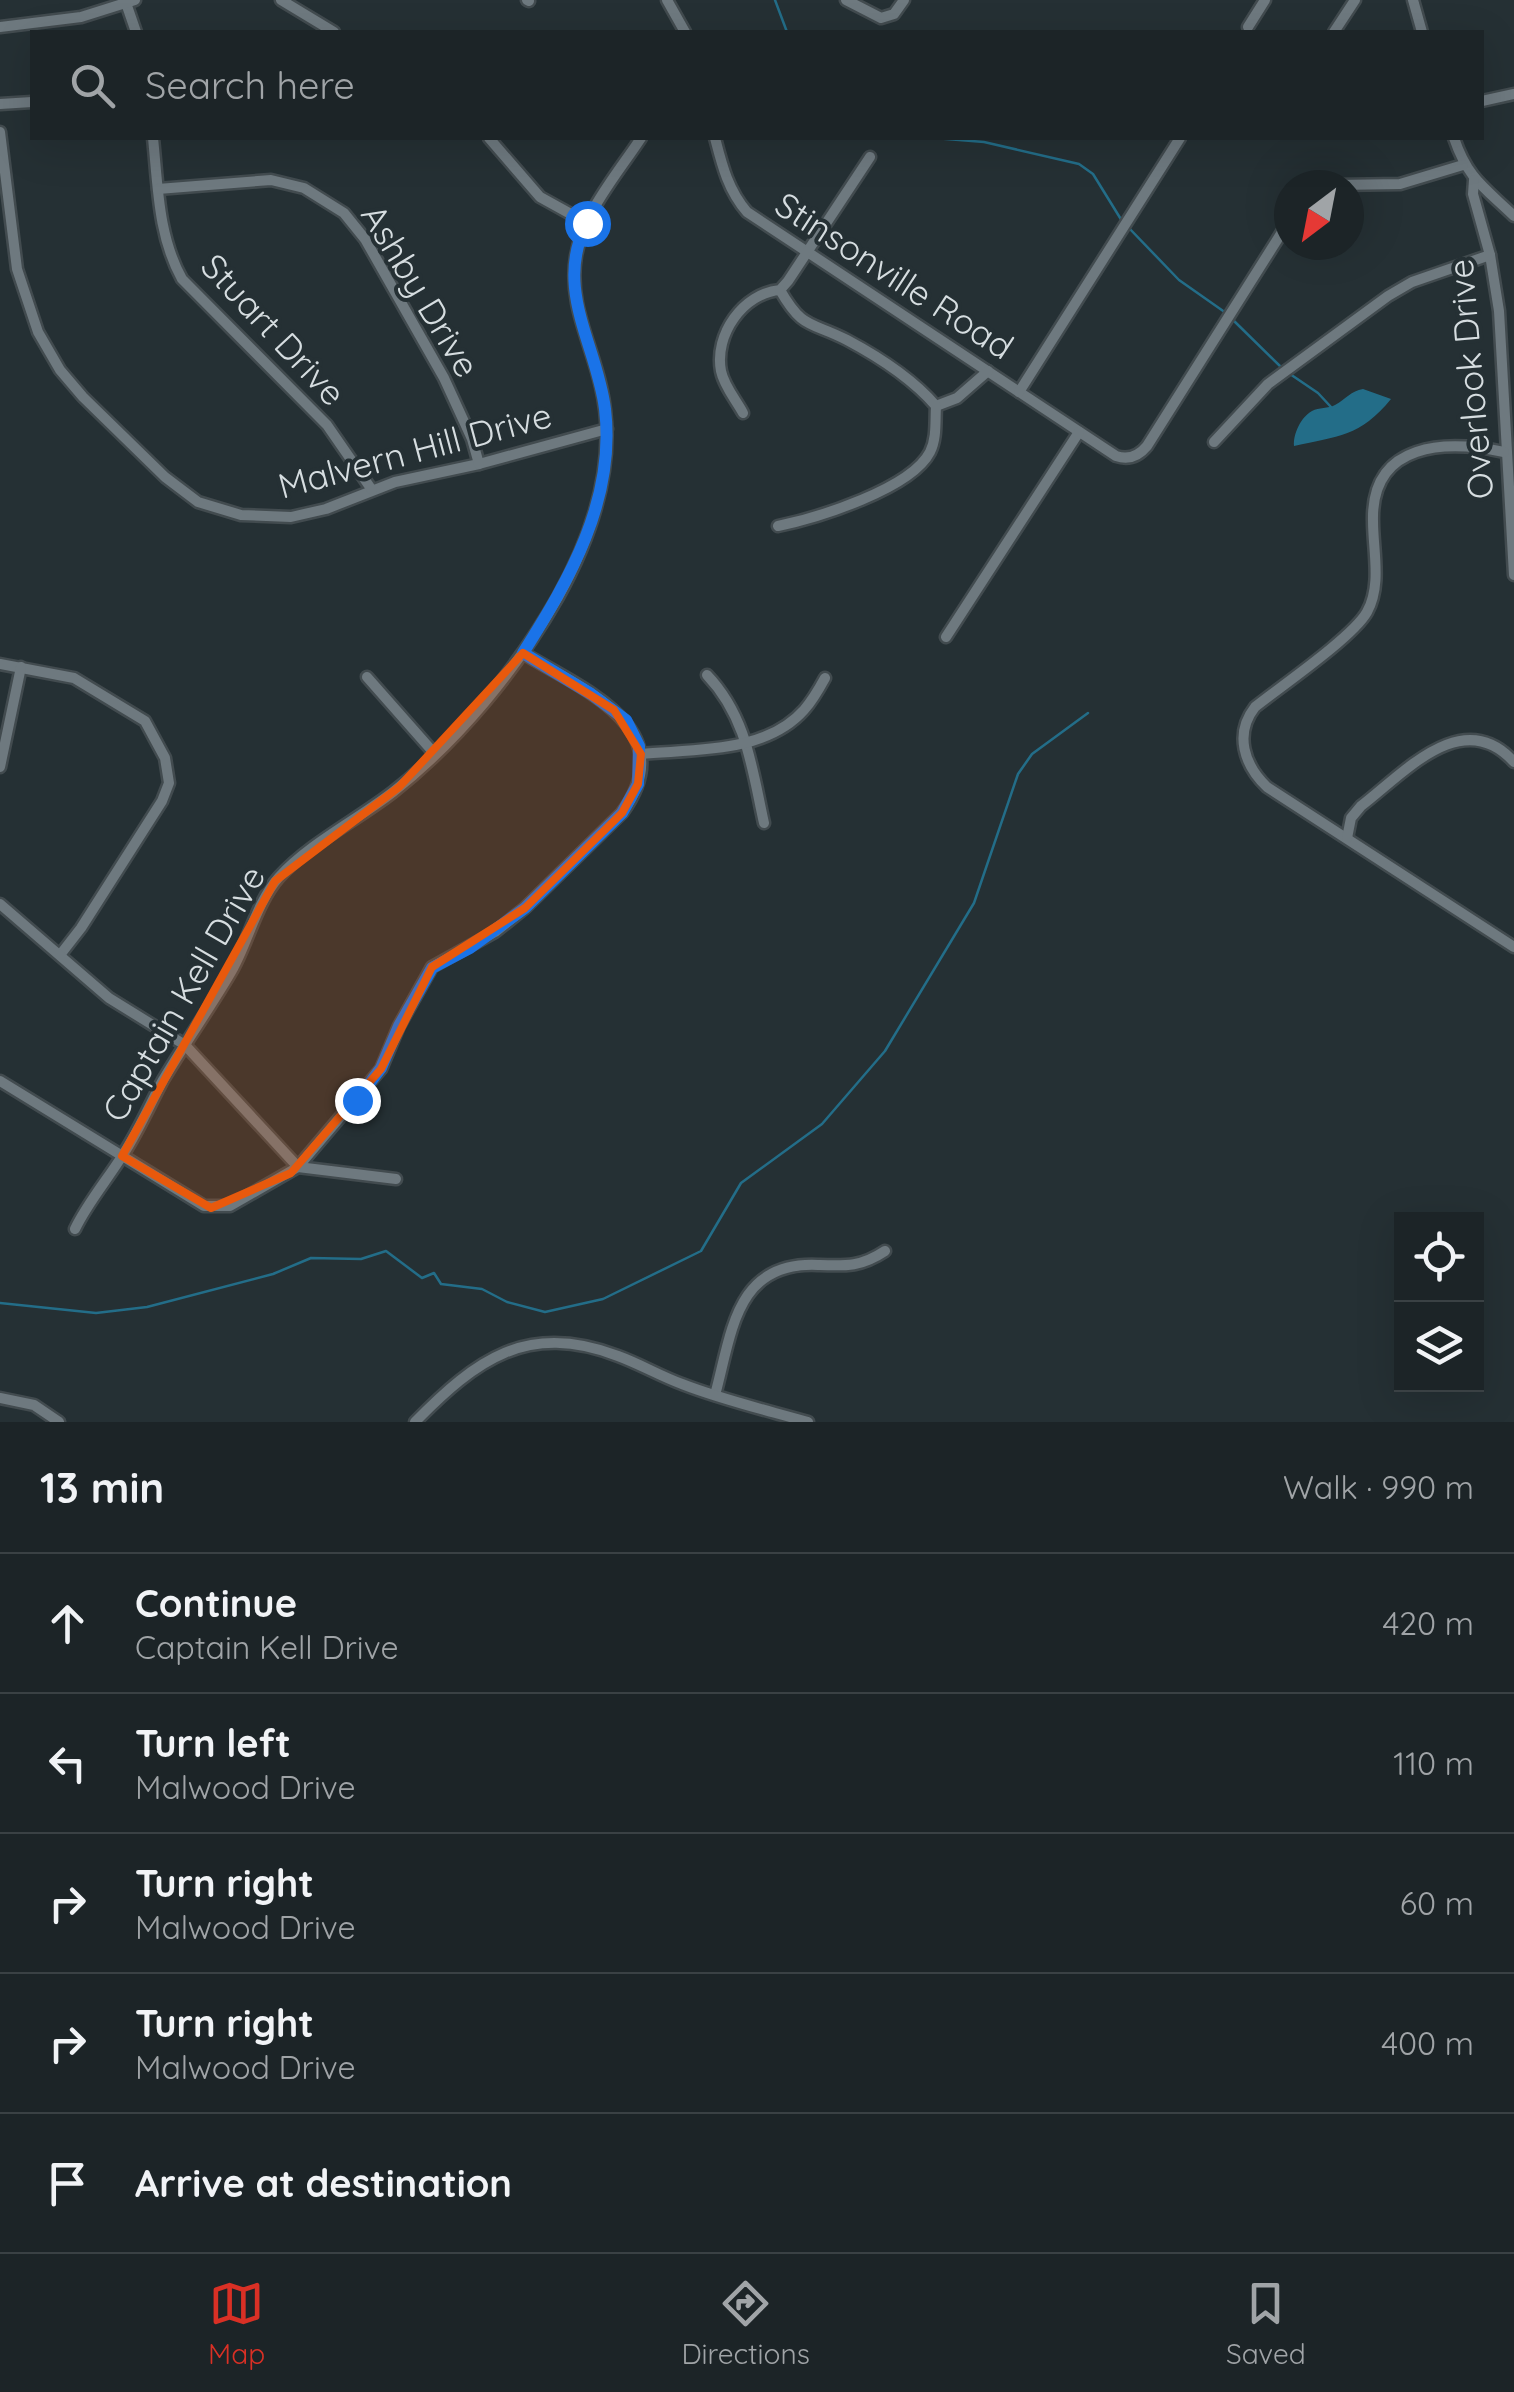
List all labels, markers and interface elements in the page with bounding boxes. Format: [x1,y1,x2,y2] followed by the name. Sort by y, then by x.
[30,30,1484,140] search box
[65,58,120,113] icon: search
[145,61,355,109] text: Search here
[1274,170,1364,260] north arrow
[767,182,1022,368] street label: Stinsonville Road
[352,196,490,385] street label: Ashby Drive
[565,201,611,247] route start
[192,244,355,414] street label: Stuart Drive
[1438,257,1502,501] street label: Overlook Drive
[273,392,556,508] street label: Malvern Hill Drive
[92,858,274,1129] street label: Captain Kell Drive
[335,1078,381,1124] route end
[1394,1212,1484,1392] map controls
[1394,1212,1484,1302] button: locate
[1394,1302,1484,1392] button: layers
[40,1461,164,1514] text: 13 min
[1283,1467,1474,1507] text: Walk · 990 m
[135,1579,297,1627] text: Continue
[40,1596,95,1651] icon: ahead
[1382,1603,1474,1643] text: 420 m
[135,1627,399,1667] text: Captain Kell Drive
[135,1719,291,1767] text: Turn left
[40,1736,95,1791] icon: left
[1393,1743,1474,1783] text: 110 m
[135,1767,356,1807] text: Malwood Drive
[135,1859,314,1907] text: Turn right
[40,1876,95,1931] icon: right
[1400,1883,1474,1923] text: 60 m
[135,1907,356,1947] text: Malwood Drive
[135,1999,314,2047] text: Turn right
[40,2016,95,2071] icon: right
[1381,2023,1474,2063] text: 400 m
[135,2047,356,2087] text: Malwood Drive
[40,2156,95,2211] icon: arrive
[135,2159,512,2207] text: Arrive at destination
[208,2276,265,2371] tab: Map
[681,2276,810,2371] tab: Directions
[1226,2276,1306,2371] tab: Saved

